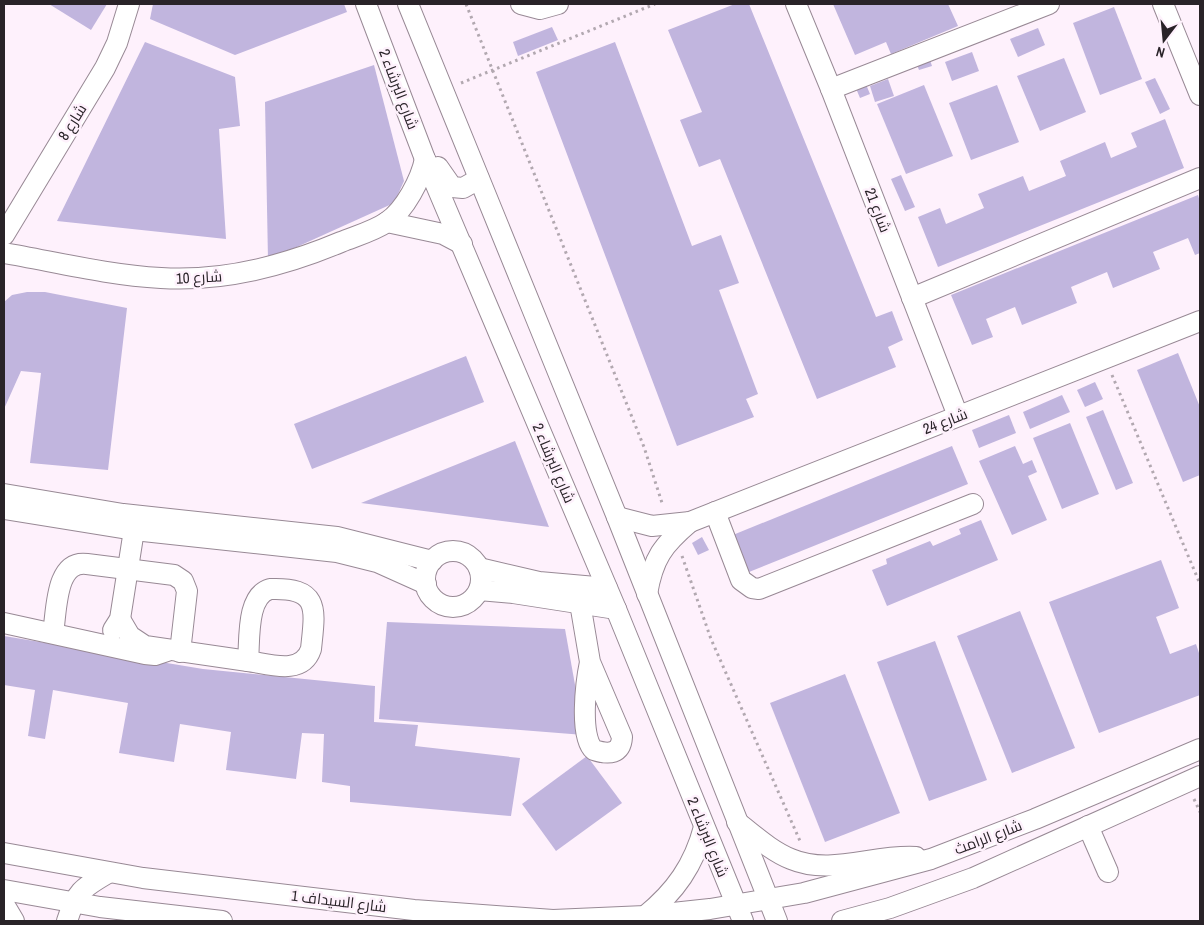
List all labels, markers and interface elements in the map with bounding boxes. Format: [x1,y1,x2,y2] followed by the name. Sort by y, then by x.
[1139,15,1189,65] north arrow
[1154,43,1167,62] text: N
[373,46,424,133] street label: شارع البرشاء 2
[53,100,92,145] street label: شارع 8
[859,185,896,236] street label: شارع 21
[175,265,223,290] street label: شارع 10
[920,403,971,440] street label: شارع 24
[527,420,580,507] street label: شارع البرشاء 2
[681,794,734,881] street label: شارع البرشاء 2
[951,814,1025,860] street label: شارع الرامث
[290,885,388,918] street label: شارع السيداف 1

